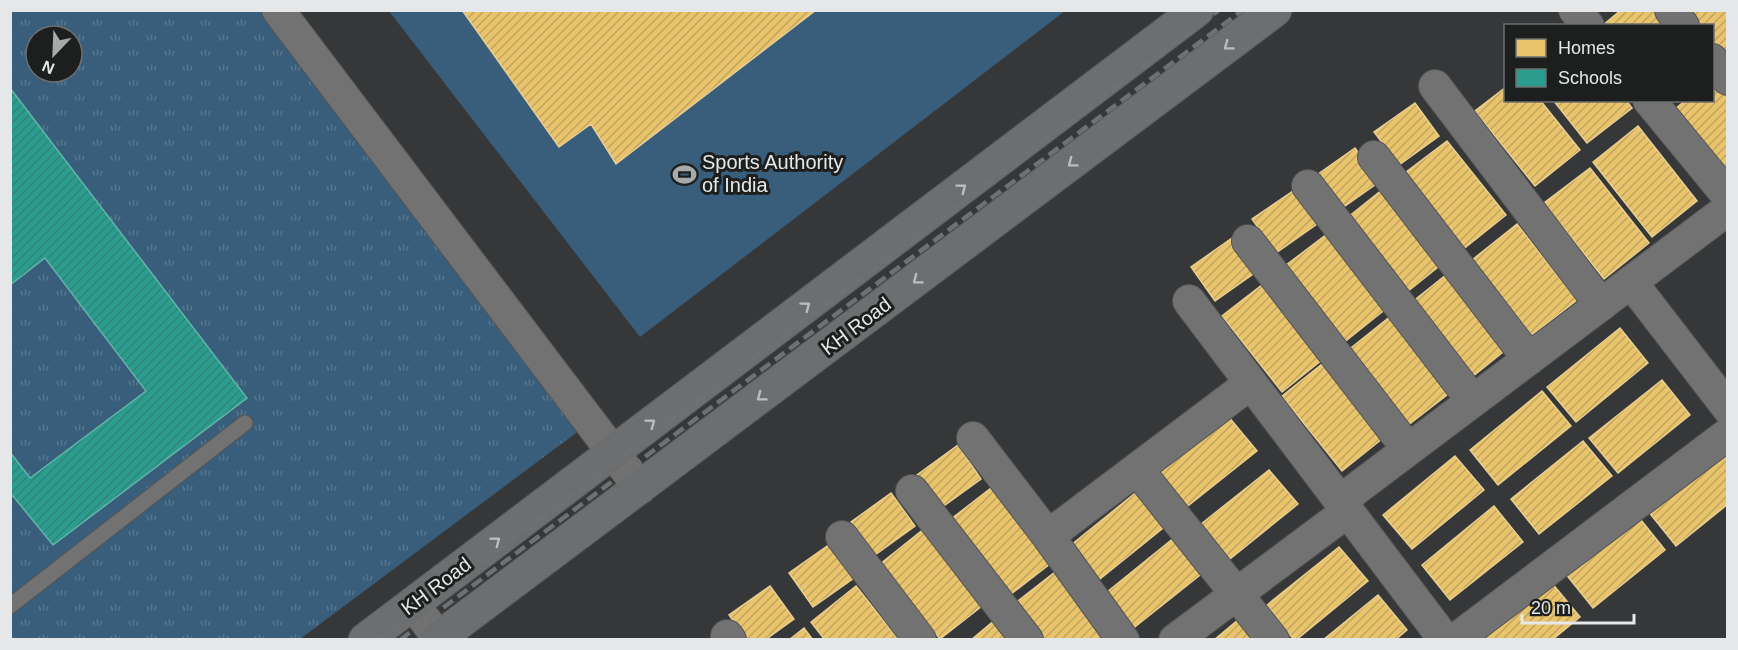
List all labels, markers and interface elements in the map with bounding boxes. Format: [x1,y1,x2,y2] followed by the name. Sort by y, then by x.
[24,24,84,84] north arrow
[1504,24,1714,102] legend
[1224,38,1235,49] one-way arrow
[1558,38,1615,58] text: Homes
[40,57,57,77] text: N
[1558,68,1622,88] text: Schools
[702,151,843,196] place label: Sports Authority of India
[1068,156,1079,167] one-way arrow
[671,161,697,187] sports icon: Sports Authority of India
[955,184,966,195] one-way arrow
[912,273,923,284] one-way arrow
[817,293,895,359] street label: KH Road
[800,302,811,313] one-way arrow
[756,390,767,401] one-way arrow
[644,419,655,430] one-way arrow
[489,537,500,548] one-way arrow
[397,553,475,619] street label: KH Road
[1522,587,1634,625] scale bar
[1531,598,1571,618] text: 20 m

